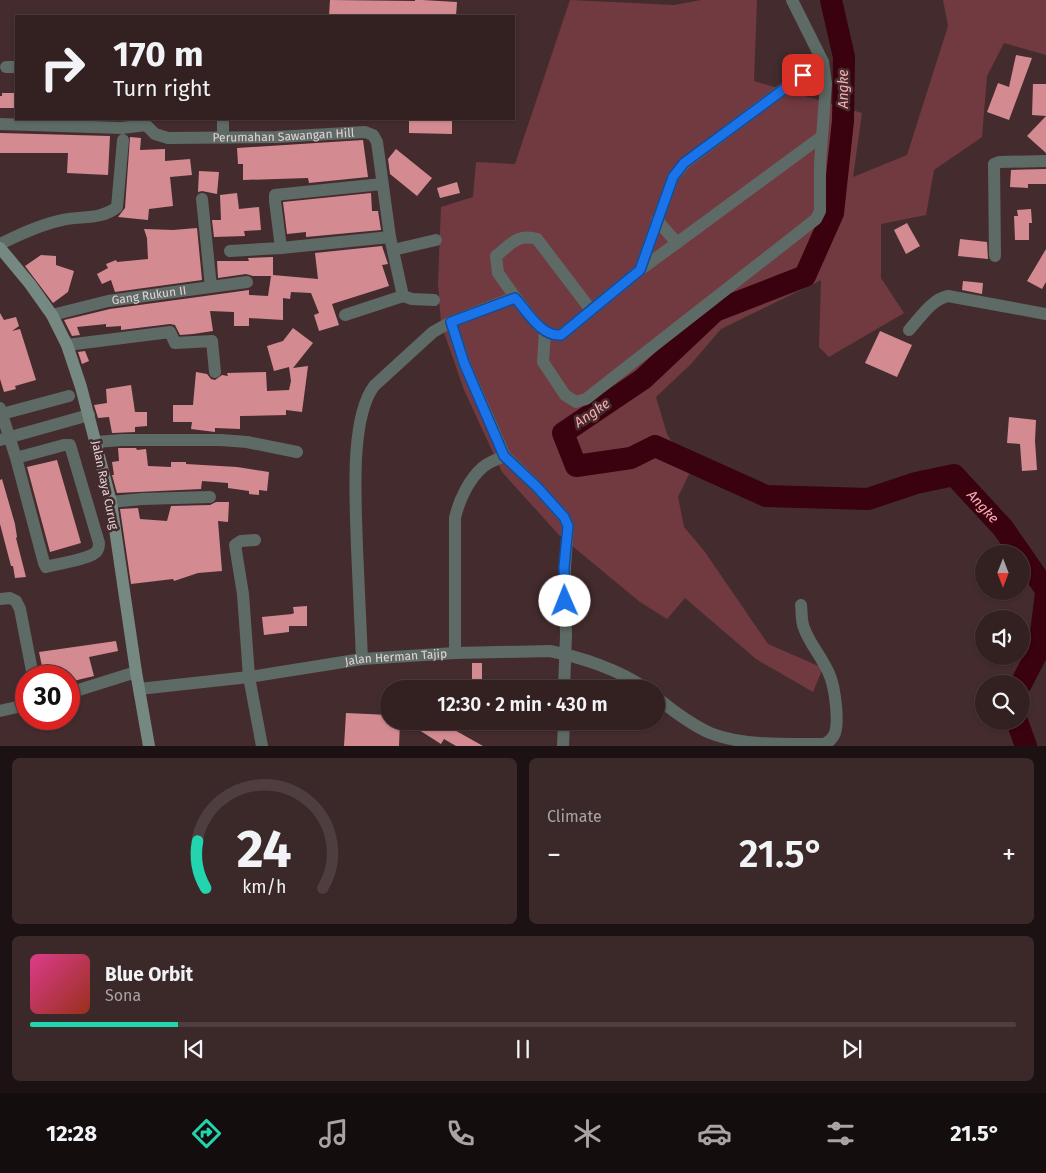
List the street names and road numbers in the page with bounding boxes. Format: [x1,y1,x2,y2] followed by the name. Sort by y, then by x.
[212,126,355,145] street label: Perumahan Sawangan Hill
[111,283,187,307] street label: Gang Rukun II
[89,439,121,531] street label: Jalan Raya Curug
[344,647,448,669] street label: Jalan Herman Tajip

